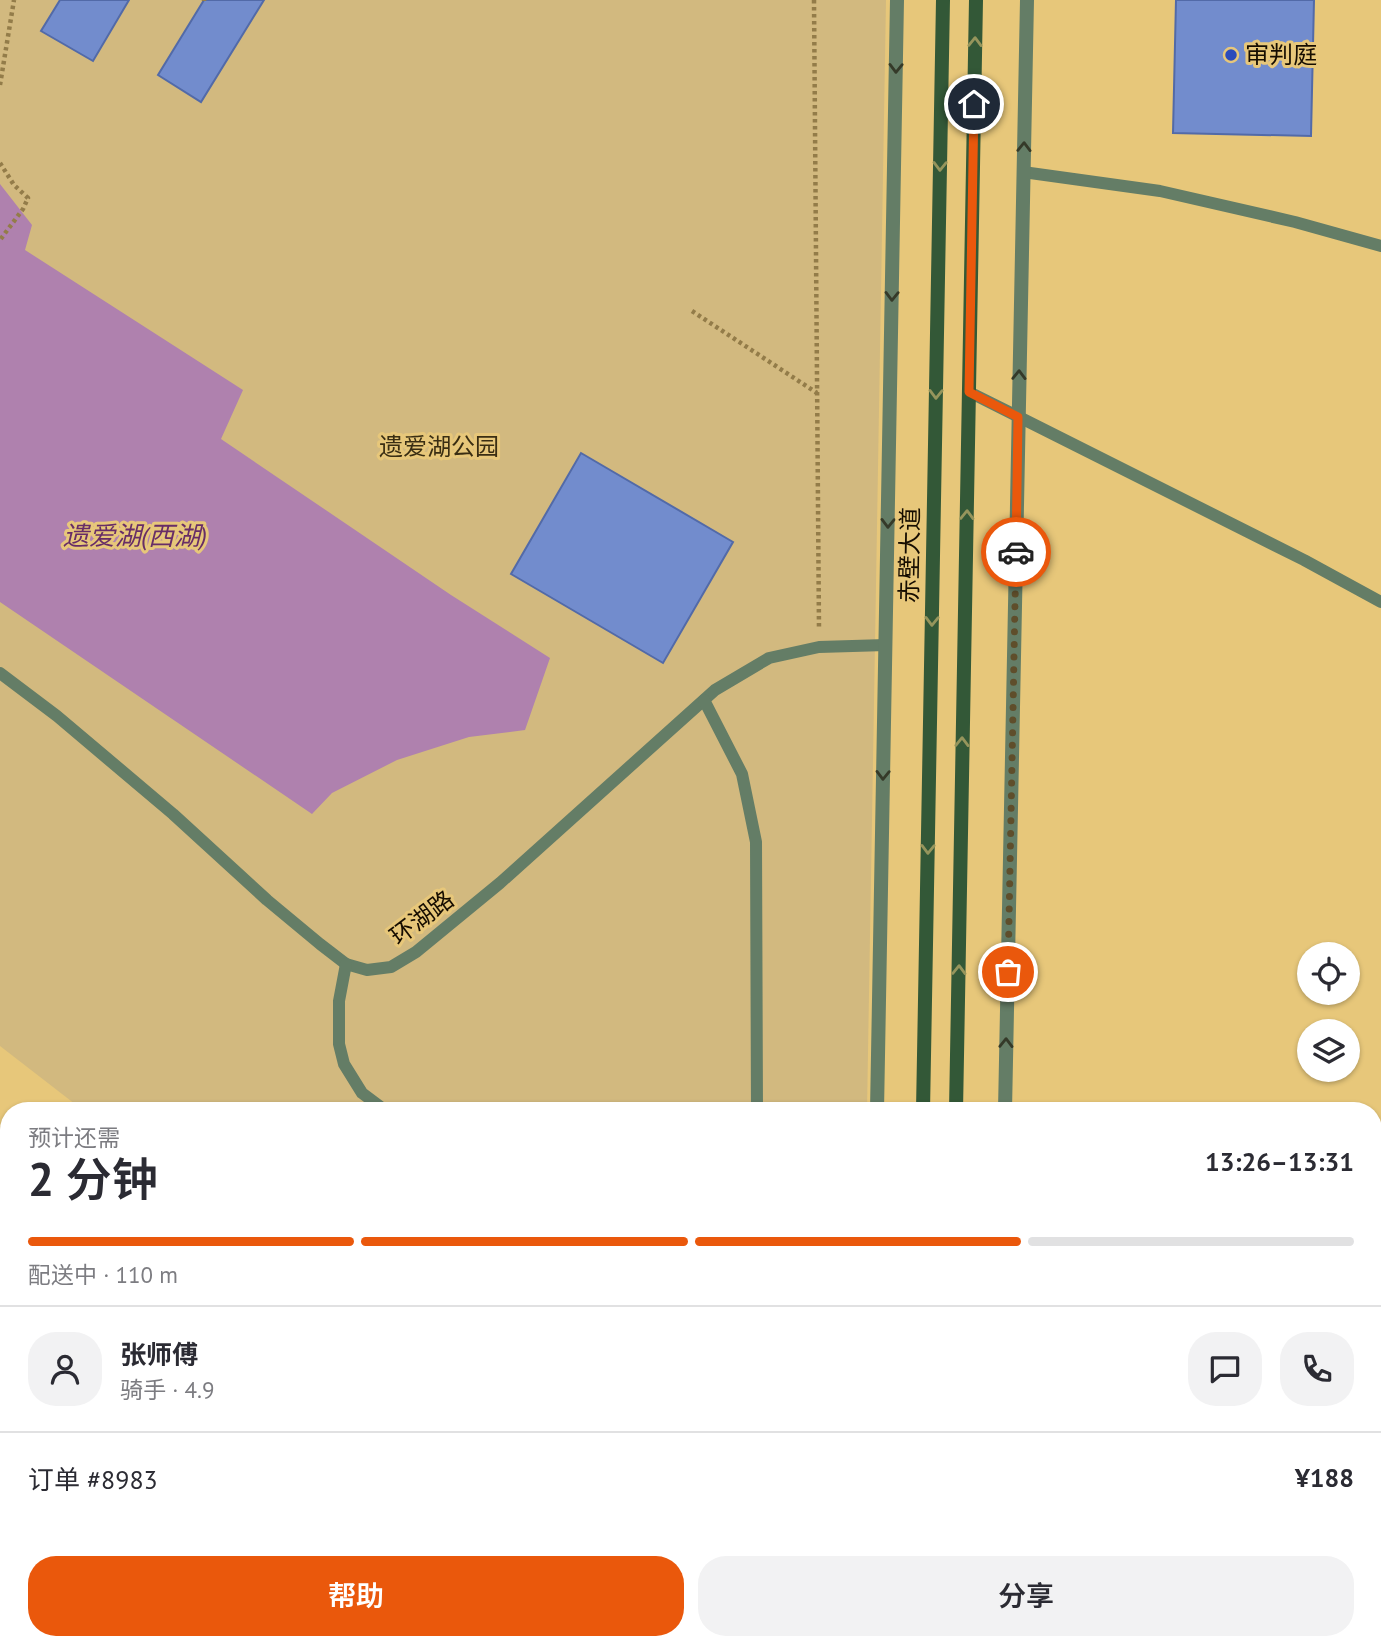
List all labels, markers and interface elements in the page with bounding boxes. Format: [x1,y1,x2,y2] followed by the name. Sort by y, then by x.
[967,36,983,47] one-way arrow
[1245,39,1317,70] place label: 审判庭
[1223,47,1239,63] marker: 审判庭
[888,63,904,74] one-way arrow
[944,74,1004,134] pin
[955,85,993,123] icon: home
[1016,141,1032,152] one-way arrow
[932,161,948,172] one-way arrow
[884,291,900,301] one-way arrow
[1012,369,1027,380] one-way arrow
[928,389,944,399] one-way arrow
[379,431,499,462] park label: 遗爱湖公园
[893,507,926,603] street label: 赤壁大道
[959,509,974,520] one-way arrow
[981,517,1051,587] courier
[880,518,896,529] one-way arrow
[63,519,207,552] water label: 遗爱湖(西湖)
[997,533,1035,571] icon: car
[924,616,939,627] one-way arrow
[955,736,970,747] one-way arrow
[876,770,891,781] one-way arrow
[920,843,935,854] one-way arrow
[384,884,460,952] street label: 环湖路
[978,942,1038,1002] pin
[1297,942,1360,1082] map controls
[1297,942,1360,1005] button: locate
[989,953,1027,991] icon: bag
[951,964,966,975] one-way arrow
[1297,1019,1360,1082] button: layers
[999,1037,1014,1048] one-way arrow
[28,1123,120,1152] text: 预计还需
[1205,1145,1354,1178] text: 13:26–13:31
[28,1149,158,1209] text: 2 分钟
[28,1260,178,1289] text: 配送中 · 110 m
[28,1332,102,1406] button: person
[1188,1332,1262,1406] button: chat
[1280,1332,1354,1406] button: phone
[120,1338,198,1371] text: 张师傅
[120,1375,214,1404] text: 骑手 · 4.9
[1295,1461,1354,1494] text: ¥188
[28,1463,158,1496] text: 订单 #8983
[28,1556,684,1636] button: 帮助
[698,1556,1354,1636] button: 分享

